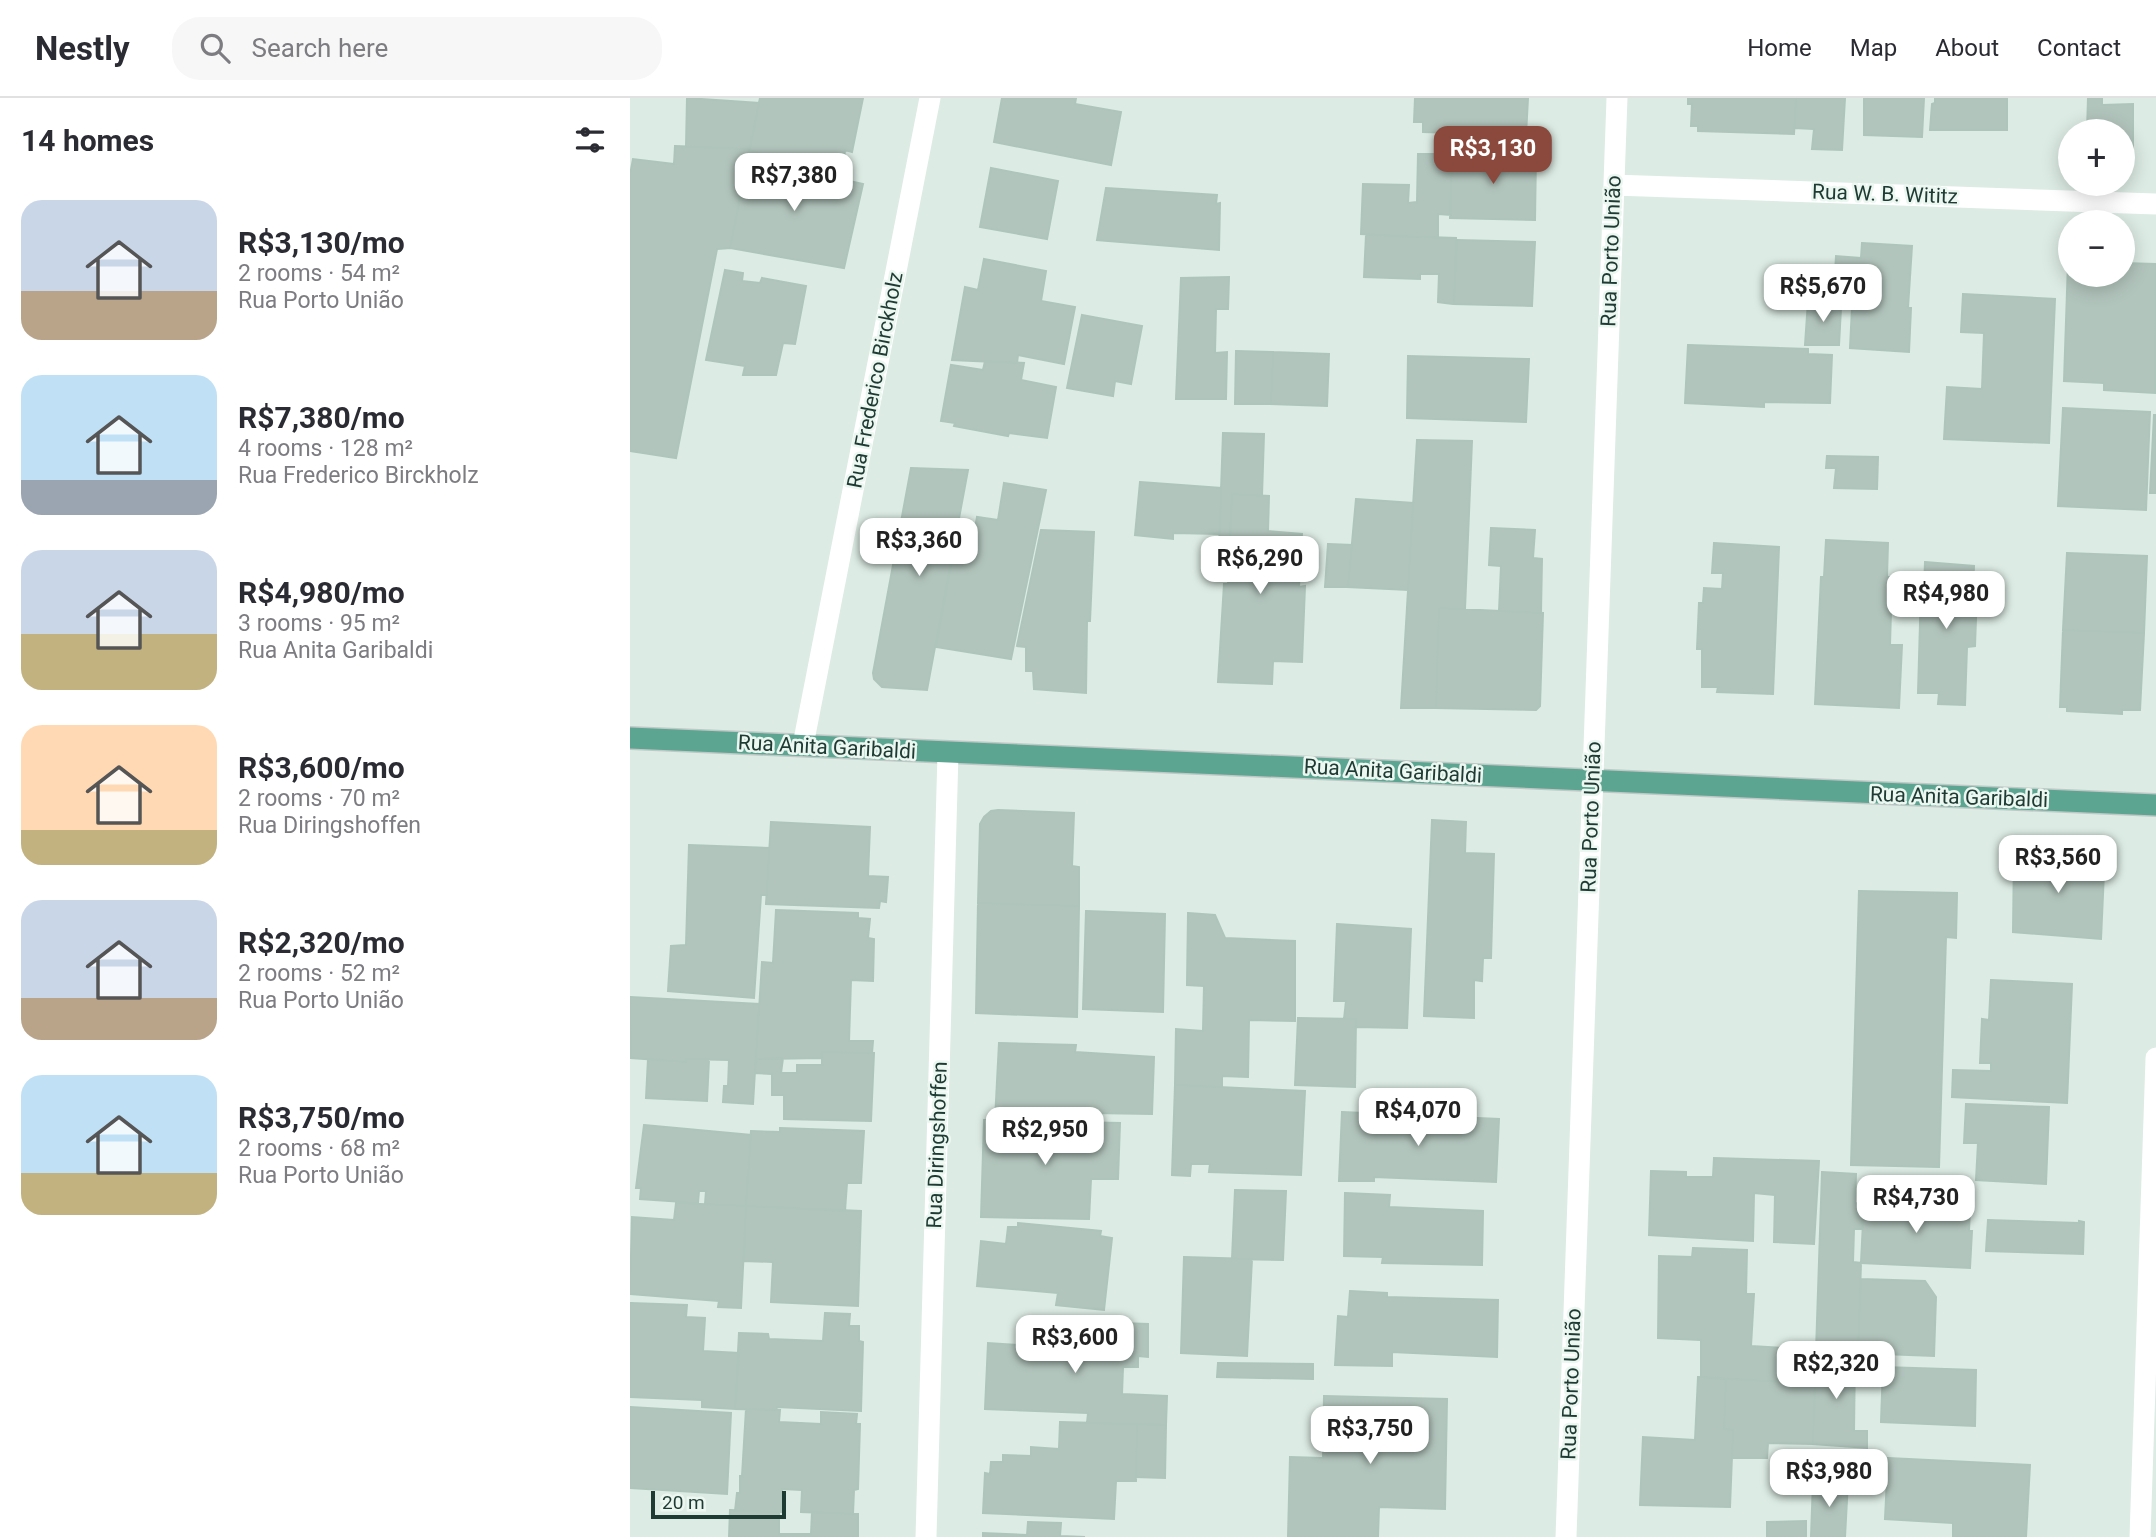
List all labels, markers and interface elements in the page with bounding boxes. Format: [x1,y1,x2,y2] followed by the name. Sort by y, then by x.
[172,17,662,80] search box
[35,29,130,68] text: Nestly
[196,29,234,67] icon: search
[252,33,388,63] text: Search here
[1747,34,1812,62] text: Home
[1850,34,1897,62] text: Map
[1935,34,1999,62] text: About
[2037,34,2121,62] text: Contact
[2058,119,2135,287] map controls
[2058,119,2135,196] button: +
[571,121,609,159] icon: filters
[21,123,154,158] text: 14 homes
[1428,126,1558,186] pin: R$3,130
[1450,135,1536,162] text: R$3,130
[729,153,859,213] pin: R$7,380
[751,162,837,189] text: R$7,380
[1596,175,1626,327] street label: Rua Porto União
[1812,179,1958,209] street label: Rua W. B. Wititz
[2058,210,2135,287] button: −
[238,225,405,260] text: R$3,130/mo
[77,228,161,312] icon: home
[238,260,400,287] text: 2 rooms · 54 m²
[1758,264,1888,324] pin: R$5,670
[842,270,908,490] street label: Rua Frederico Birckholz
[1780,273,1866,300] text: R$5,670
[238,287,404,314] text: Rua Porto União
[238,400,405,435] text: R$7,380/mo
[77,403,161,487] icon: home
[238,435,413,462] text: 4 rooms · 128 m²
[238,462,479,489] text: Rua Frederico Birckholz
[854,518,984,578] pin: R$3,360
[876,527,962,554] text: R$3,360
[1195,536,1325,596] pin: R$6,290
[1217,545,1303,572] text: R$6,290
[1881,572,2011,631] pin: R$4,980
[238,575,405,610] text: R$4,980/mo
[77,578,161,662] icon: home
[1903,580,1989,607] text: R$4,980
[238,610,400,637] text: 3 rooms · 95 m²
[238,637,433,664] text: Rua Anita Garibaldi
[737,730,917,764] street label: Rua Anita Garibaldi
[1576,741,1606,893] street label: Rua Porto União
[238,750,405,785] text: R$3,600/mo
[77,753,161,837] icon: home
[1303,754,1483,788] street label: Rua Anita Garibaldi
[1869,782,2049,812] street label: Rua Anita Garibaldi
[238,785,400,812] text: 2 rooms · 70 m²
[238,812,421,839] text: Rua Diringshoffen
[1993,836,2123,895] pin: R$3,560
[2015,844,2101,871] text: R$3,560
[238,925,405,960] text: R$2,320/mo
[77,928,161,1012] icon: home
[238,960,400,987] text: 2 rooms · 52 m²
[238,987,404,1014] text: Rua Porto União
[922,1061,952,1229] street label: Rua Diringshoffen
[1353,1088,1483,1148] pin: R$4,070
[1375,1097,1461,1124] text: R$4,070
[238,1100,405,1135] text: R$3,750/mo
[77,1103,161,1187] icon: home
[980,1108,1110,1167] pin: R$2,950
[1002,1116,1088,1143] text: R$2,950
[238,1135,400,1162] text: 2 rooms · 68 m²
[238,1162,404,1189] text: Rua Porto União
[1851,1176,1981,1235] pin: R$4,730
[1873,1184,1959,1211] text: R$4,730
[1556,1308,1586,1460] street label: Rua Porto União
[1010,1316,1140,1375] pin: R$3,600
[1032,1324,1118,1351] text: R$3,600
[1771,1342,1901,1401] pin: R$2,320
[1793,1350,1879,1377] text: R$2,320
[1305,1406,1435,1466] pin: R$3,750
[1327,1415,1413,1442] text: R$3,750
[1764,1450,1894,1509] pin: R$3,980
[1786,1458,1872,1485] text: R$3,980
[651,1488,786,1520] scale bar
[662,1491,705,1514] text: 20 m

